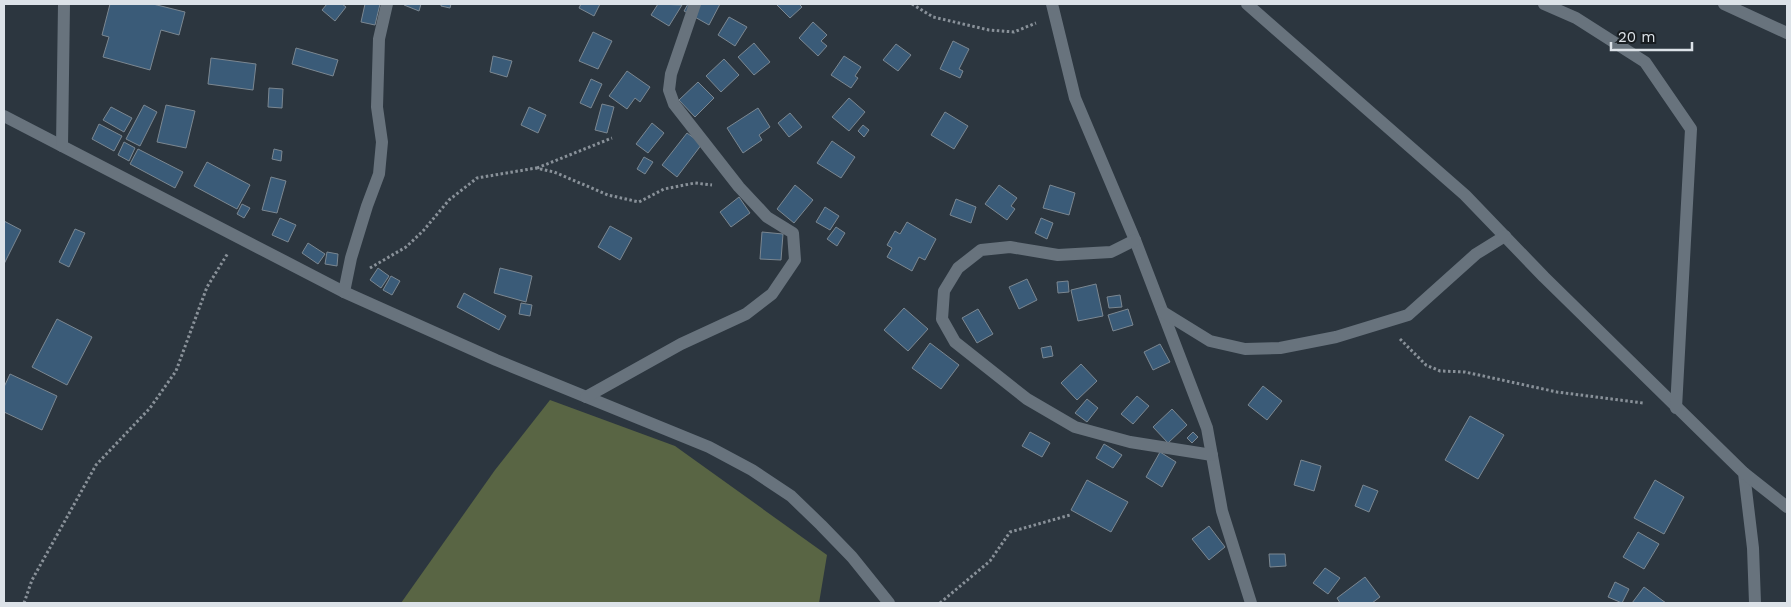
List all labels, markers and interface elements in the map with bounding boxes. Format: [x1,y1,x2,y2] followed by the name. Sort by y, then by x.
[1611,20,1692,52] scale bar
[1618,28,1656,46] text: 20 m

